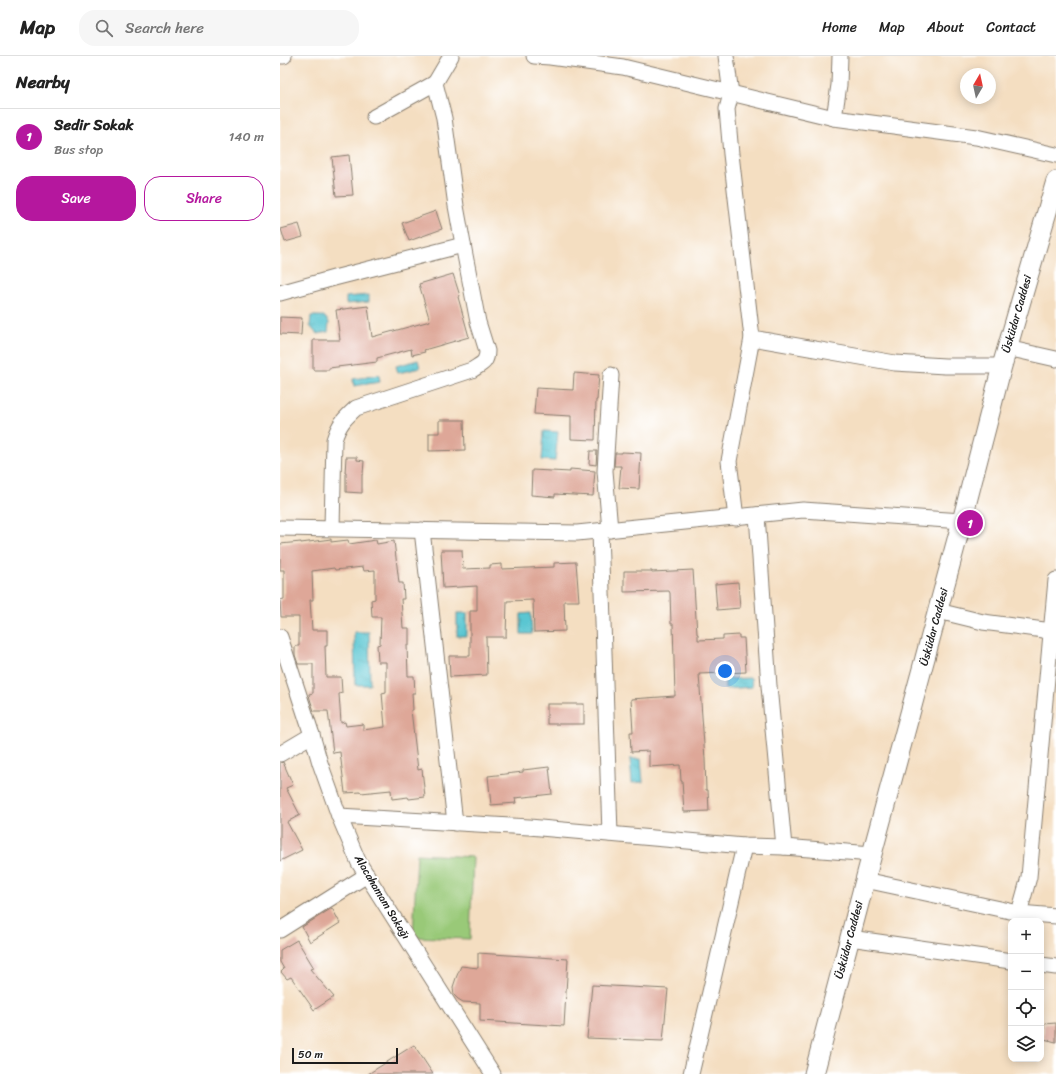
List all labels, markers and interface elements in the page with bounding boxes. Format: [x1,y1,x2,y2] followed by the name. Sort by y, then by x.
[79,10,359,46] search box
[20,11,55,44] text: Map
[125,15,204,41] text: Search here
[822,15,857,40] text: Home
[879,15,905,40] text: Map
[927,15,964,40] text: About
[986,15,1036,40] text: Contact
[93,17,115,39] icon: search
[16,67,70,97] text: Nearby
[960,68,996,104] north arrow
[54,112,134,138] text: Sedir Sokak
[26,125,32,148] text: 1
[229,125,264,148] text: 140 m
[54,138,103,161] text: Bus stop
[16,176,136,221] button: Save
[144,176,264,221] button: Share
[997,272,1037,355] street label: Üsküdar Caddesi
[957,508,983,538] pin: 1
[914,585,954,668] street label: Üsküdar Caddesi
[715,661,735,681] your location
[349,850,415,943] street label: Alacahamam Sokağı
[829,898,869,981] street label: Üsküdar Caddesi
[1008,918,1044,1062] map controls
[1008,918,1044,954] button: +
[1008,954,1044,990] button: −
[1008,990,1044,1026] button: locate
[1008,1026,1044,1062] button: layers
[298,1045,323,1064] text: 50 m
[292,1046,398,1065] scale bar

